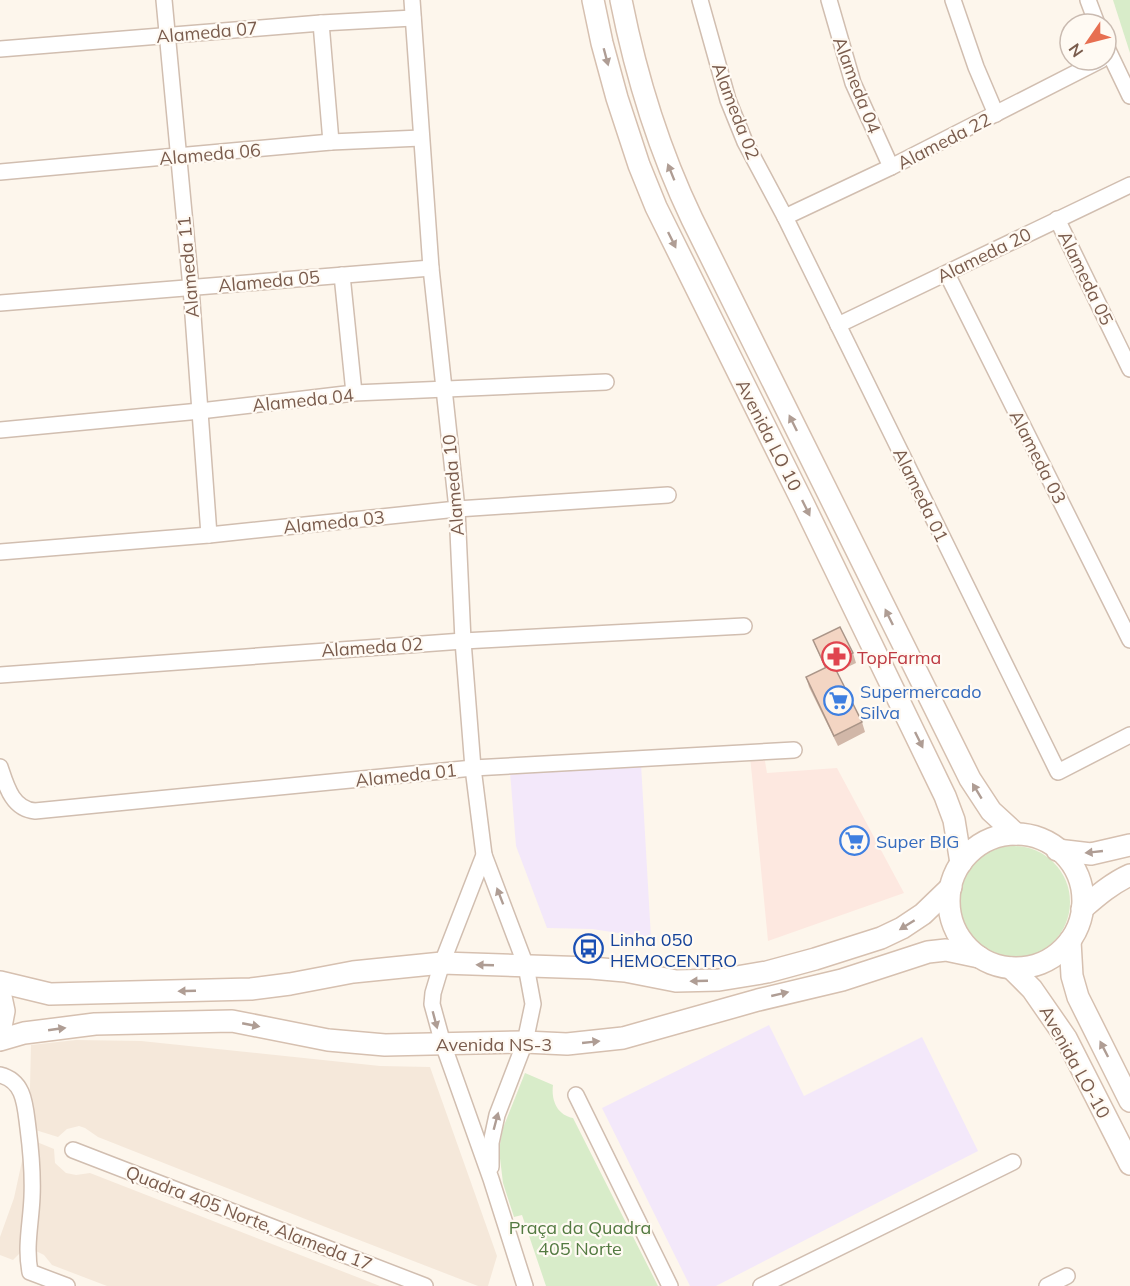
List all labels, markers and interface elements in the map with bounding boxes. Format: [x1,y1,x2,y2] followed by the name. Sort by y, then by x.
[1058,12,1118,72] north arrow
[155,16,259,48] street label: Alameda 07
[828,33,886,137] street label: Alameda 04
[1064,40,1087,61] text: N
[601,48,611,66] one-way arrow
[707,59,765,163] street label: Alameda 02
[893,108,995,174] street label: Alameda 22
[158,138,262,170] street label: Alameda 06
[666,163,676,181] one-way arrow
[172,215,204,319] street label: Alameda 11
[933,222,1035,288] street label: Alameda 20
[1053,227,1119,329] street label: Alameda 05
[667,232,676,249] one-way arrow
[217,265,321,297] street label: Alameda 05
[731,375,807,495] street label: Avenida LO 10
[251,383,355,417] street label: Alameda 04
[1005,406,1071,508] street label: Alameda 03
[788,415,798,432] one-way arrow
[437,433,469,537] street label: Alameda 10
[888,444,954,546] street label: Alameda 01
[801,500,810,517] one-way arrow
[282,505,386,539] street label: Alameda 03
[885,608,894,625] one-way arrow
[320,632,424,662] street label: Alameda 02
[820,641,852,673] pharmacy icon: TopFarma
[857,646,941,669] place label: TopFarma
[860,680,981,724] place label: Supermercado Silva
[823,685,855,717] supermarket icon: Supermercado Silva
[914,732,923,749] one-way arrow
[354,758,458,792] street label: Alameda 01
[972,783,983,799] one-way arrow
[839,825,871,857] supermarket icon: Super BIG
[876,830,959,853] place label: Super BIG
[1084,847,1103,857] one-way arrow
[495,887,505,905] one-way arrow
[898,919,915,930] one-way arrow
[610,928,737,972] place label: Linha 050 HEMOCENTRO
[573,933,605,965] bus stop icon: Linha 050 HEMOCENTRO
[475,960,494,969] one-way arrow
[690,976,709,985] one-way arrow
[177,987,196,996] one-way arrow
[771,989,789,999] one-way arrow
[1035,1002,1115,1122] street label: Avenida LO-10
[431,1010,441,1029] one-way arrow
[242,1021,261,1030] one-way arrow
[48,1024,67,1033] one-way arrow
[436,1033,552,1056] street label: Avenida NS-3
[582,1037,601,1047] one-way arrow
[1099,1040,1109,1058] one-way arrow
[492,1112,501,1130] one-way arrow
[122,1160,376,1276] street label: Quadra 405 Norte, Alameda 17
[509,1216,651,1260] park label: Praça da Quadra 405 Norte

